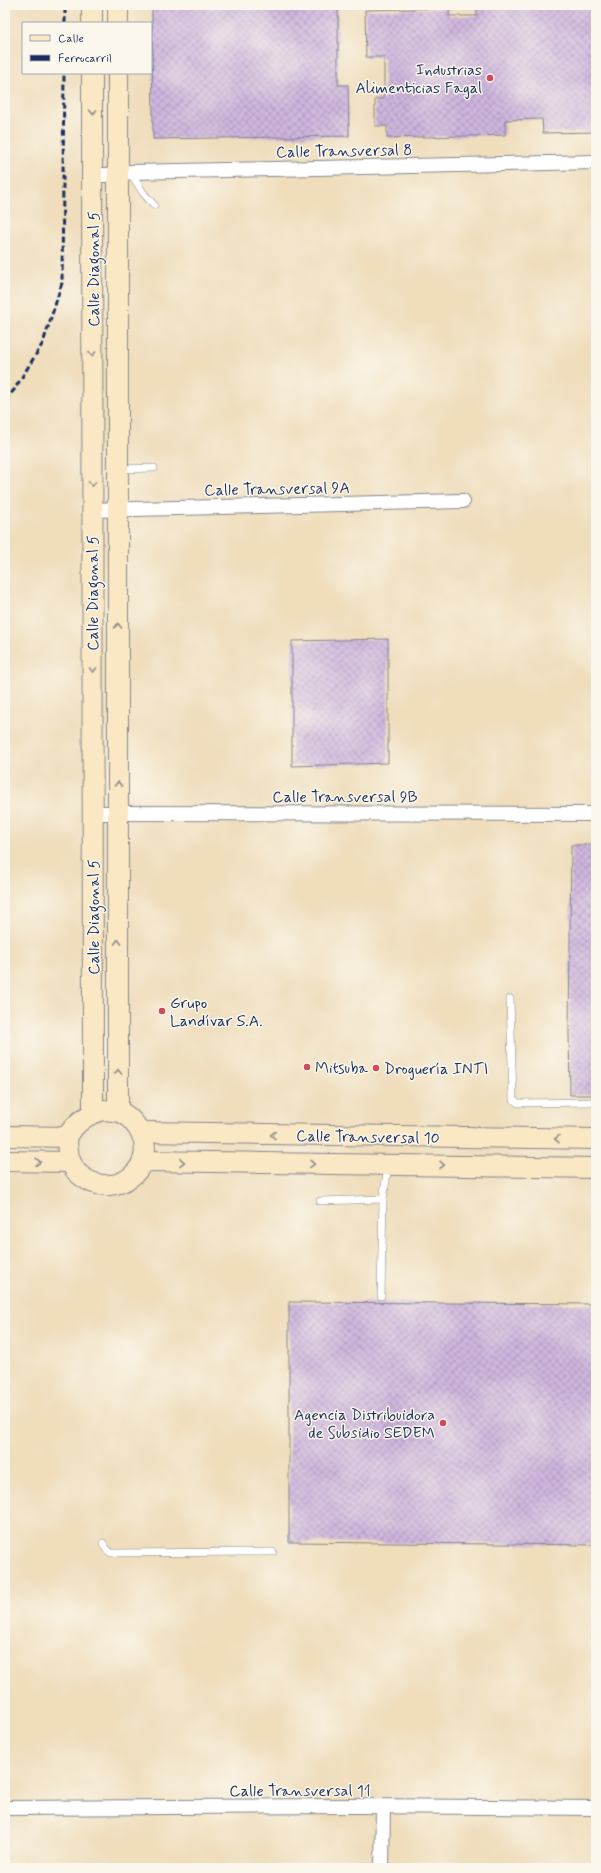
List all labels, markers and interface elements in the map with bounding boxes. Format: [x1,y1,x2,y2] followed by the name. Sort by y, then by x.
[22,22,152,74] legend
[58,31,84,47] text: Calle
[58,51,112,67] text: Ferrocarril
[355,60,482,99] place label: Industrias Alimenticias Fagal
[485,73,495,83] marker: Industrias Alimenticias Fagal
[88,109,97,115] one-way arrow
[276,140,412,163] street label: Calle Transversal 8
[84,211,106,327] street label: Calle Diagonal 5
[88,351,96,357] one-way arrow
[204,478,350,501] street label: Calle Transversal 9A
[88,481,96,487] one-way arrow
[83,535,105,651] street label: Calle Diagonal 5
[114,623,122,629] one-way arrow
[89,667,97,673] one-way arrow
[114,781,122,787] one-way arrow
[272,787,418,808] street label: Calle Transversal 9B
[84,859,106,975] street label: Calle Diagonal 5
[114,939,122,945] one-way arrow
[170,993,262,1032] place label: Grupo Landívar S.A.
[157,1006,167,1016] marker: Grupo Landívar S.A.
[315,1058,368,1079] place label: Mitsuba
[384,1059,488,1080] place label: Droguería INTI
[302,1062,312,1072] marker: Mitsuba
[371,1063,381,1073] marker: Droguería INTI
[114,1069,122,1075] one-way arrow
[296,1126,440,1149] street label: Calle Transversal 10
[270,1130,276,1139] one-way arrow
[554,1135,560,1143] one-way arrow
[35,1158,41,1166] one-way arrow
[179,1158,185,1166] one-way arrow
[309,1159,315,1168] one-way arrow
[439,1161,445,1170] one-way arrow
[294,1405,435,1444] place label: Agencia Distribuidora de Subsidio SEDEM
[438,1418,448,1428] marker: Agencia Distribuidora de Subsidio SEDEM
[229,1781,371,1802] street label: Calle Transversal 11

